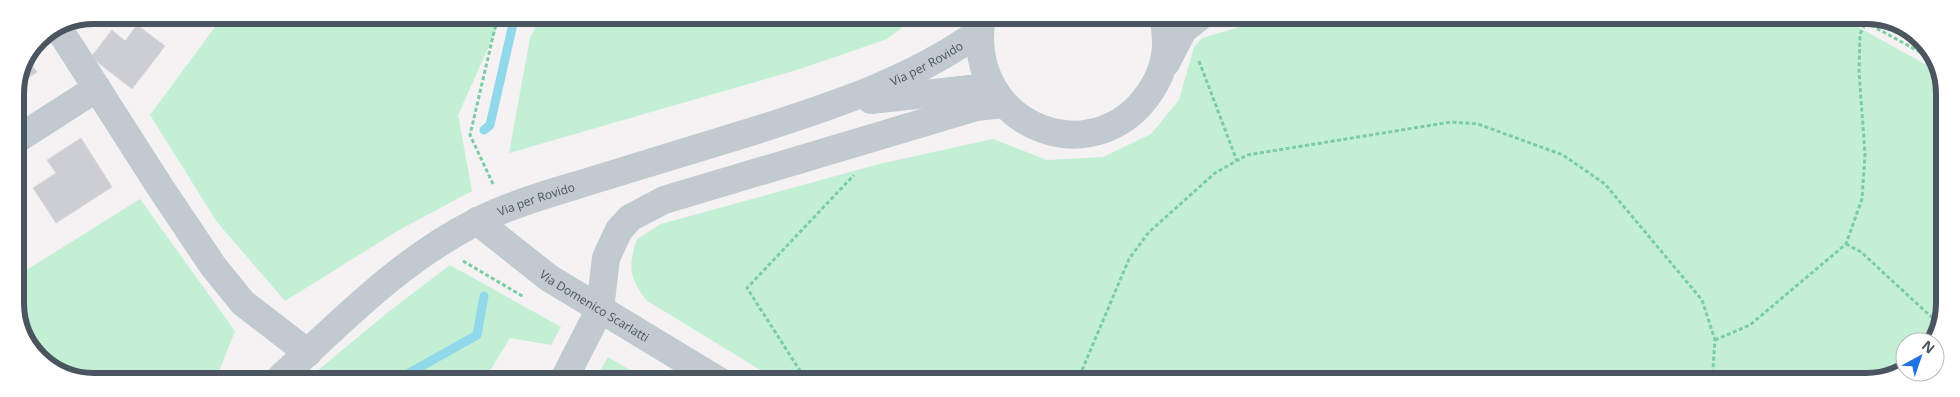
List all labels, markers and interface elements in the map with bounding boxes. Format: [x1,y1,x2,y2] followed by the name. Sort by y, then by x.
[887,37,966,89] street label: Via per Rovido
[495,178,577,220] street label: Via per Rovido
[536,265,653,345] street label: Via Domenico Scarlatti
[1895,332,1945,382] north arrow
[1918,336,1939,358] text: N

